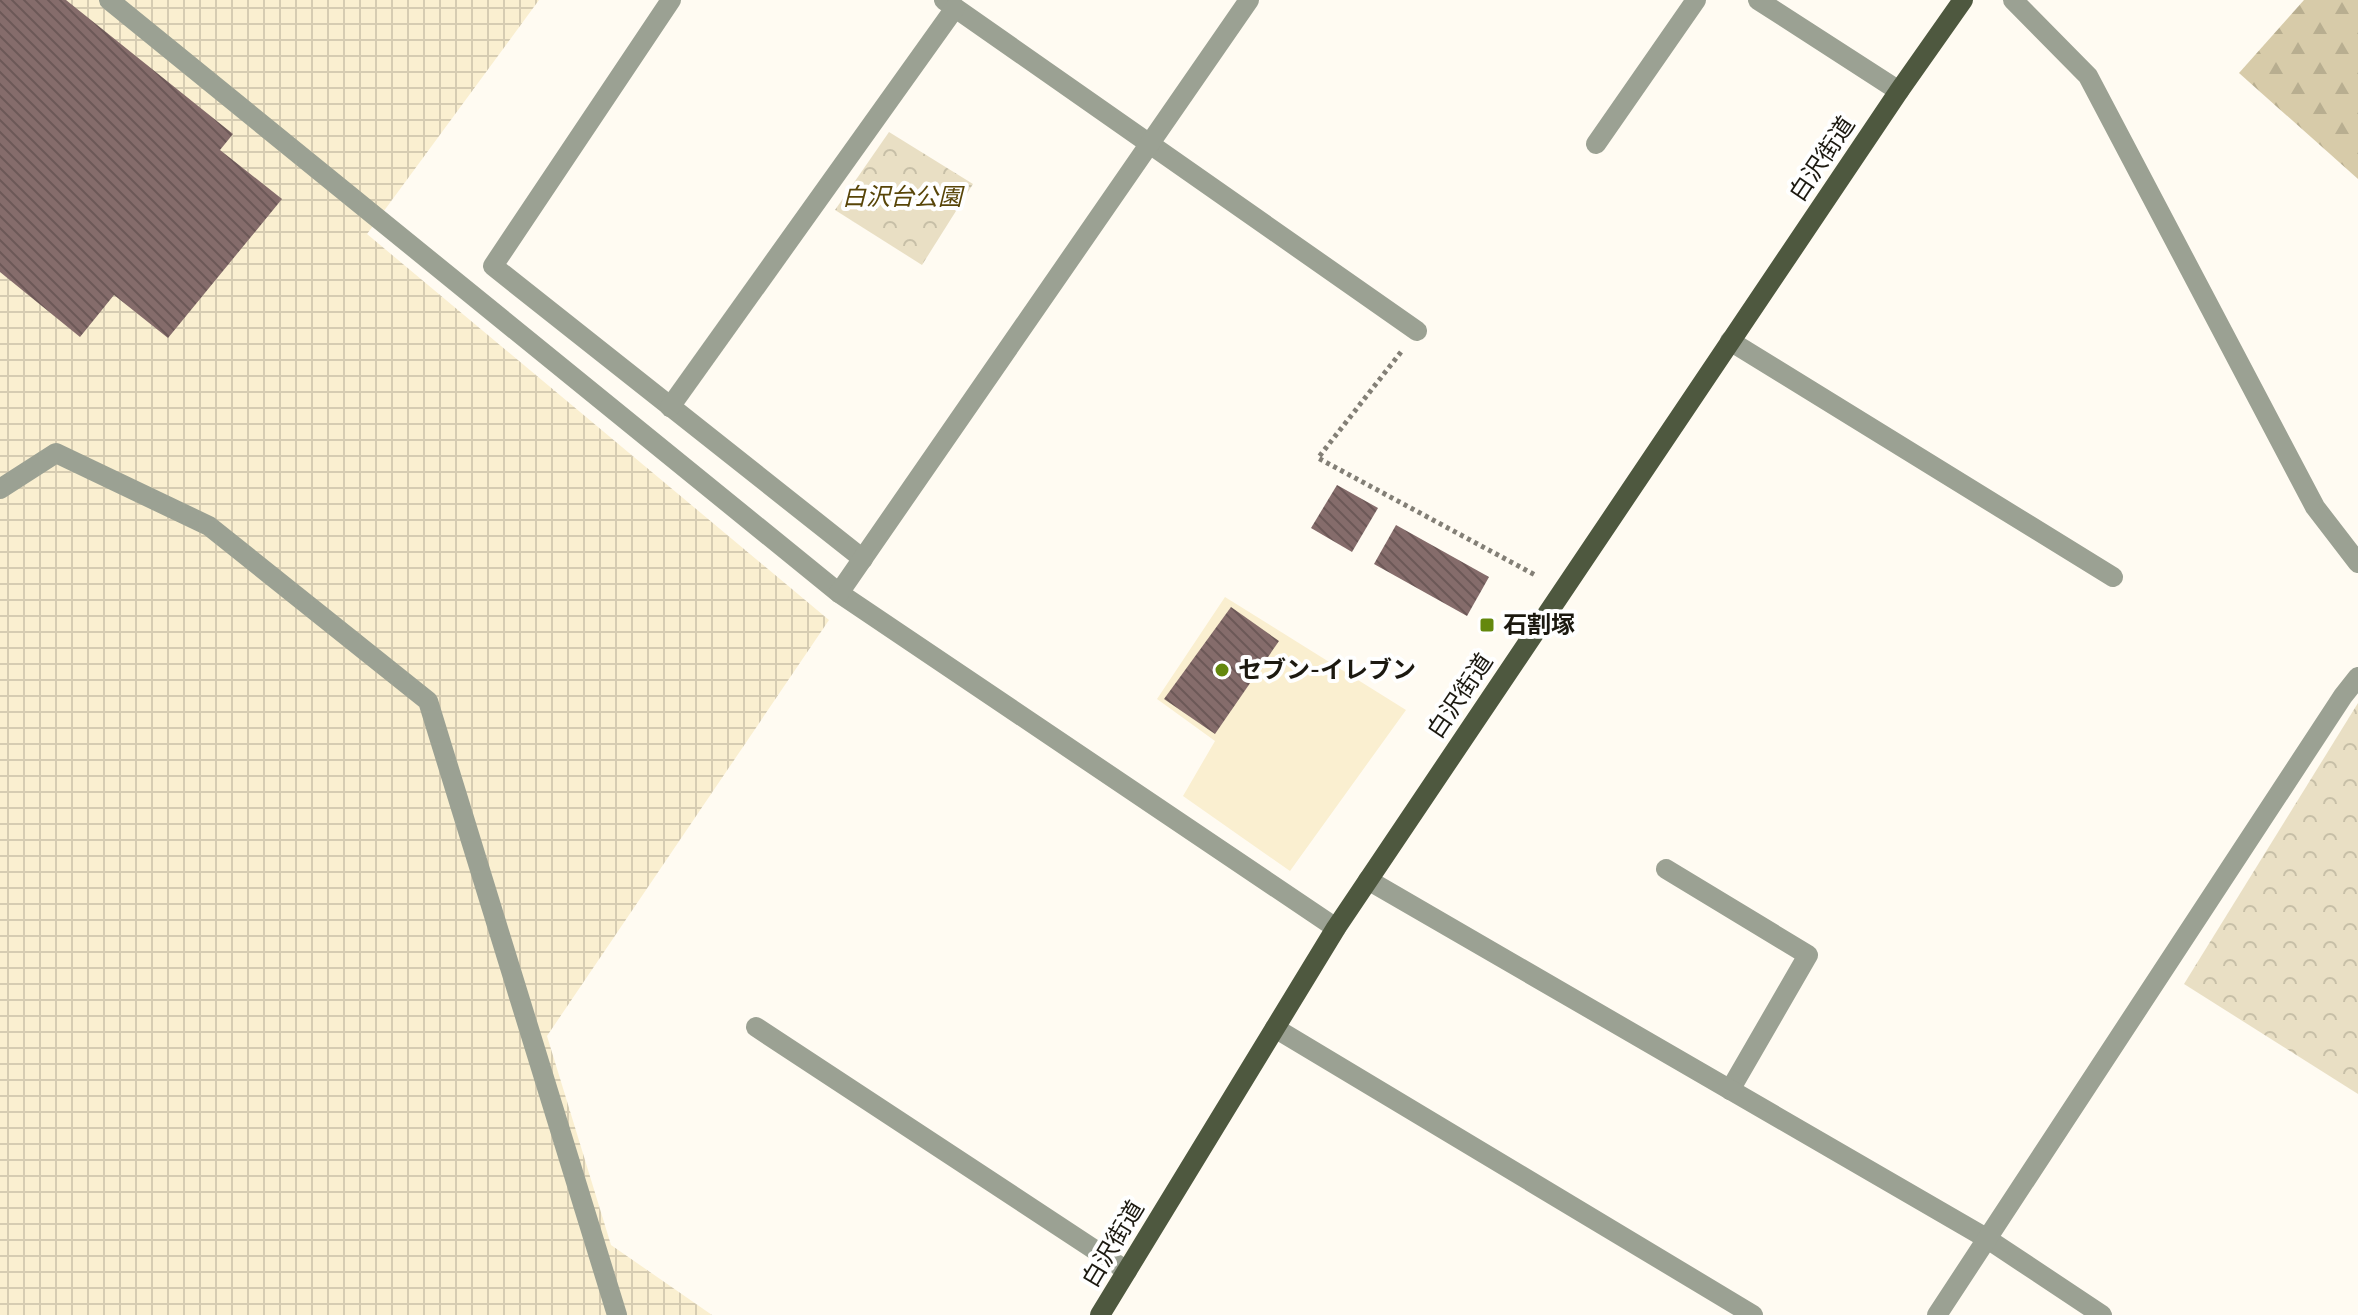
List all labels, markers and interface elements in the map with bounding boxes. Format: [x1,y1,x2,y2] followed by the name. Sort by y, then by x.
[1781,110,1861,207] street label: 白沢街道
[842,180,965,212] park label: 白沢台公園
[1503,608,1575,640] place label: 石割塚
[1478,616,1496,634] marker: 石割塚
[1419,647,1499,744] street label: 白沢街道
[1238,653,1416,685] place label: セブン-イレブン
[1213,661,1231,679] marker: セブン-イレブン
[1074,1194,1151,1293] street label: 白沢街道

